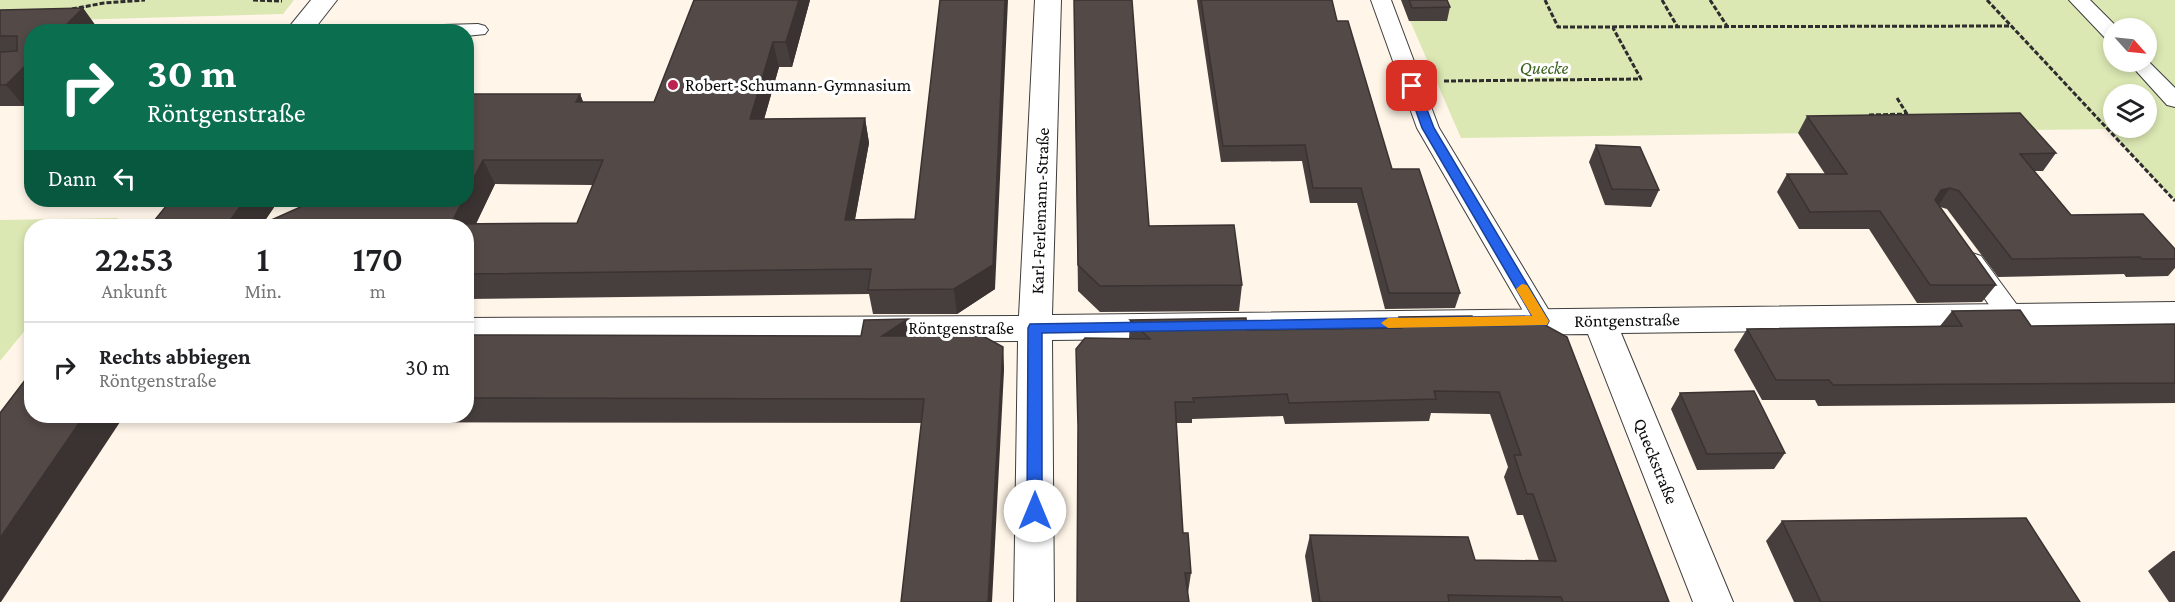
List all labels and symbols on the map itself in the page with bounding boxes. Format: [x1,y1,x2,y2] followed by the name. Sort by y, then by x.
[2103,18,2157,72] north arrow
[1520,58,1569,78] park label: Quecke
[1386,60,1437,111] pin
[685,75,912,95] place label: Robert-Schumann-Gymnasium
[666,78,680,92] marker: Robert-Schumann-Gymnasium
[1027,127,1053,295] street label: Karl-Ferlemann-Straße
[1574,309,1680,331] street label: Röntgenstraße
[908,318,1014,338] street label: Röntgenstraße
[1630,415,1682,507] street label: Queckstraße
[1003,479,1067,543] position arrow

